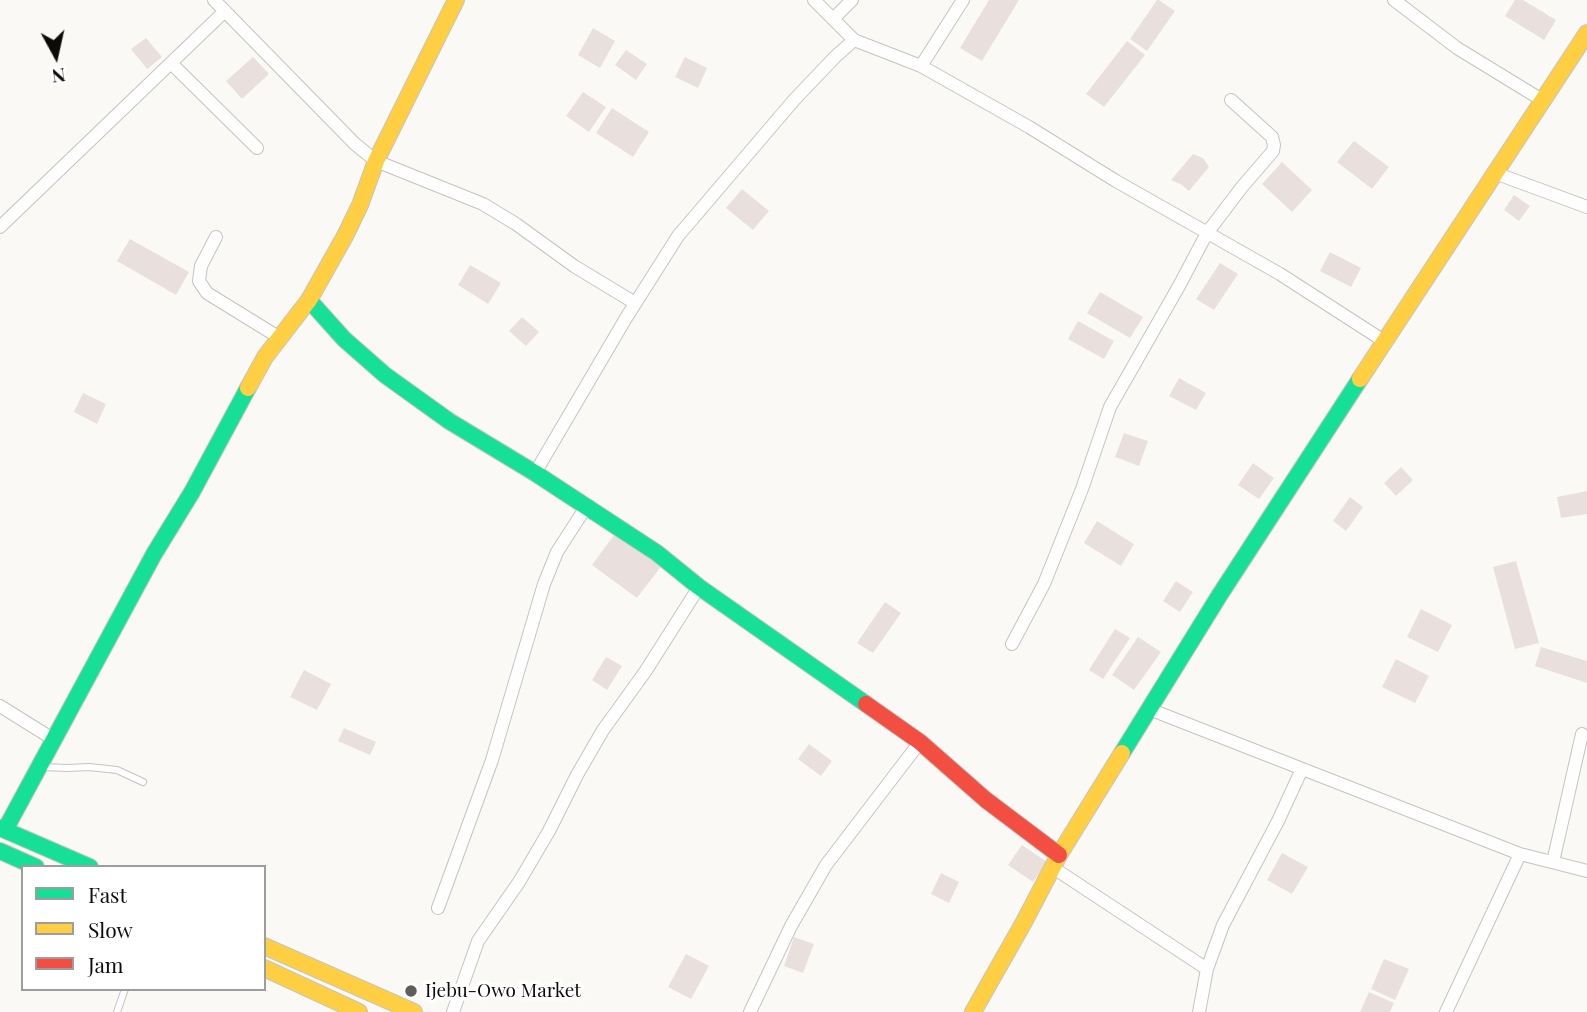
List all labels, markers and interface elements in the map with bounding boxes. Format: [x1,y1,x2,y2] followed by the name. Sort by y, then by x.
[21,21,91,91] north arrow
[50,63,68,91] text: N
[21,865,266,991] legend
[88,880,127,908] text: Fast
[88,915,133,943] text: Slow
[88,950,124,978] text: Jam
[425,980,581,1002] place label: Ijebu-Owo Market
[403,983,419,999] marker: Ijebu-Owo Market

